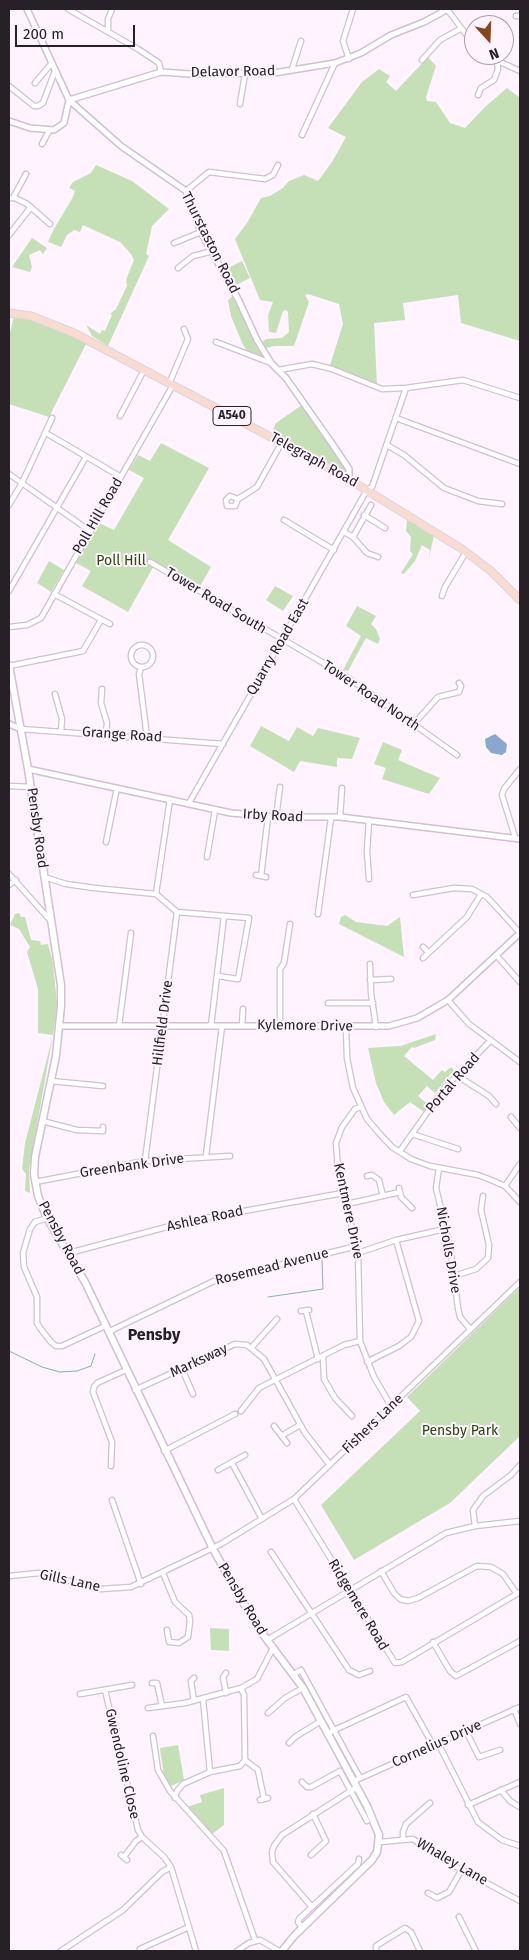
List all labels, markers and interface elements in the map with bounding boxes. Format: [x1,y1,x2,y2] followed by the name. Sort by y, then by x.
[18,15,138,47] scale bar
[464,15,514,65] north arrow
[23,25,64,43] text: 200 m
[487,44,501,63] text: N
[191,63,275,81] street label: Delavor Road
[177,190,243,296] street label: Thurstaston Road
[213,406,251,426] road number: A540
[267,429,361,491] street label: Telegraph Road
[69,475,127,557] street label: Poll Hill Road
[96,553,146,569] park label: Poll Hill
[163,564,269,638] street label: Tower Road South
[243,596,313,698] street label: Quarry Road East
[319,657,423,735] street label: Tower Road North
[81,724,163,746] street label: Grange Road
[23,787,51,869] street label: Pensby Road
[242,806,304,826] street label: Irby Road
[149,979,177,1067] street label: Hillfield Drive
[257,1017,353,1035] street label: Kylemore Drive
[422,1050,484,1116] street label: Portal Road
[79,1150,185,1182] street label: Greenbank Drive
[330,1161,366,1261] street label: Kentmere Drive
[35,1198,87,1278] street label: Pensby Road
[165,1203,245,1235] street label: Ashlea Road
[432,1205,464,1295] street label: Nicholls Drive
[214,1245,330,1289] street label: Rosemead Avenue
[128,1326,180,1346] district label: Pensby
[168,1340,230,1382] street label: Marksway
[339,1391,407,1457] street label: Fishers Lane
[422,1423,498,1439] park label: Pensby Park
[324,1556,392,1654] street label: Ridgemere Road
[214,1560,270,1638] street label: Pensby Road
[38,1566,102,1596] street label: Gills Lane
[101,1707,143,1821] street label: Gwendoline Close
[390,1717,484,1771] street label: Cornelius Drive
[413,1835,491,1889] street label: Whaley Lane

